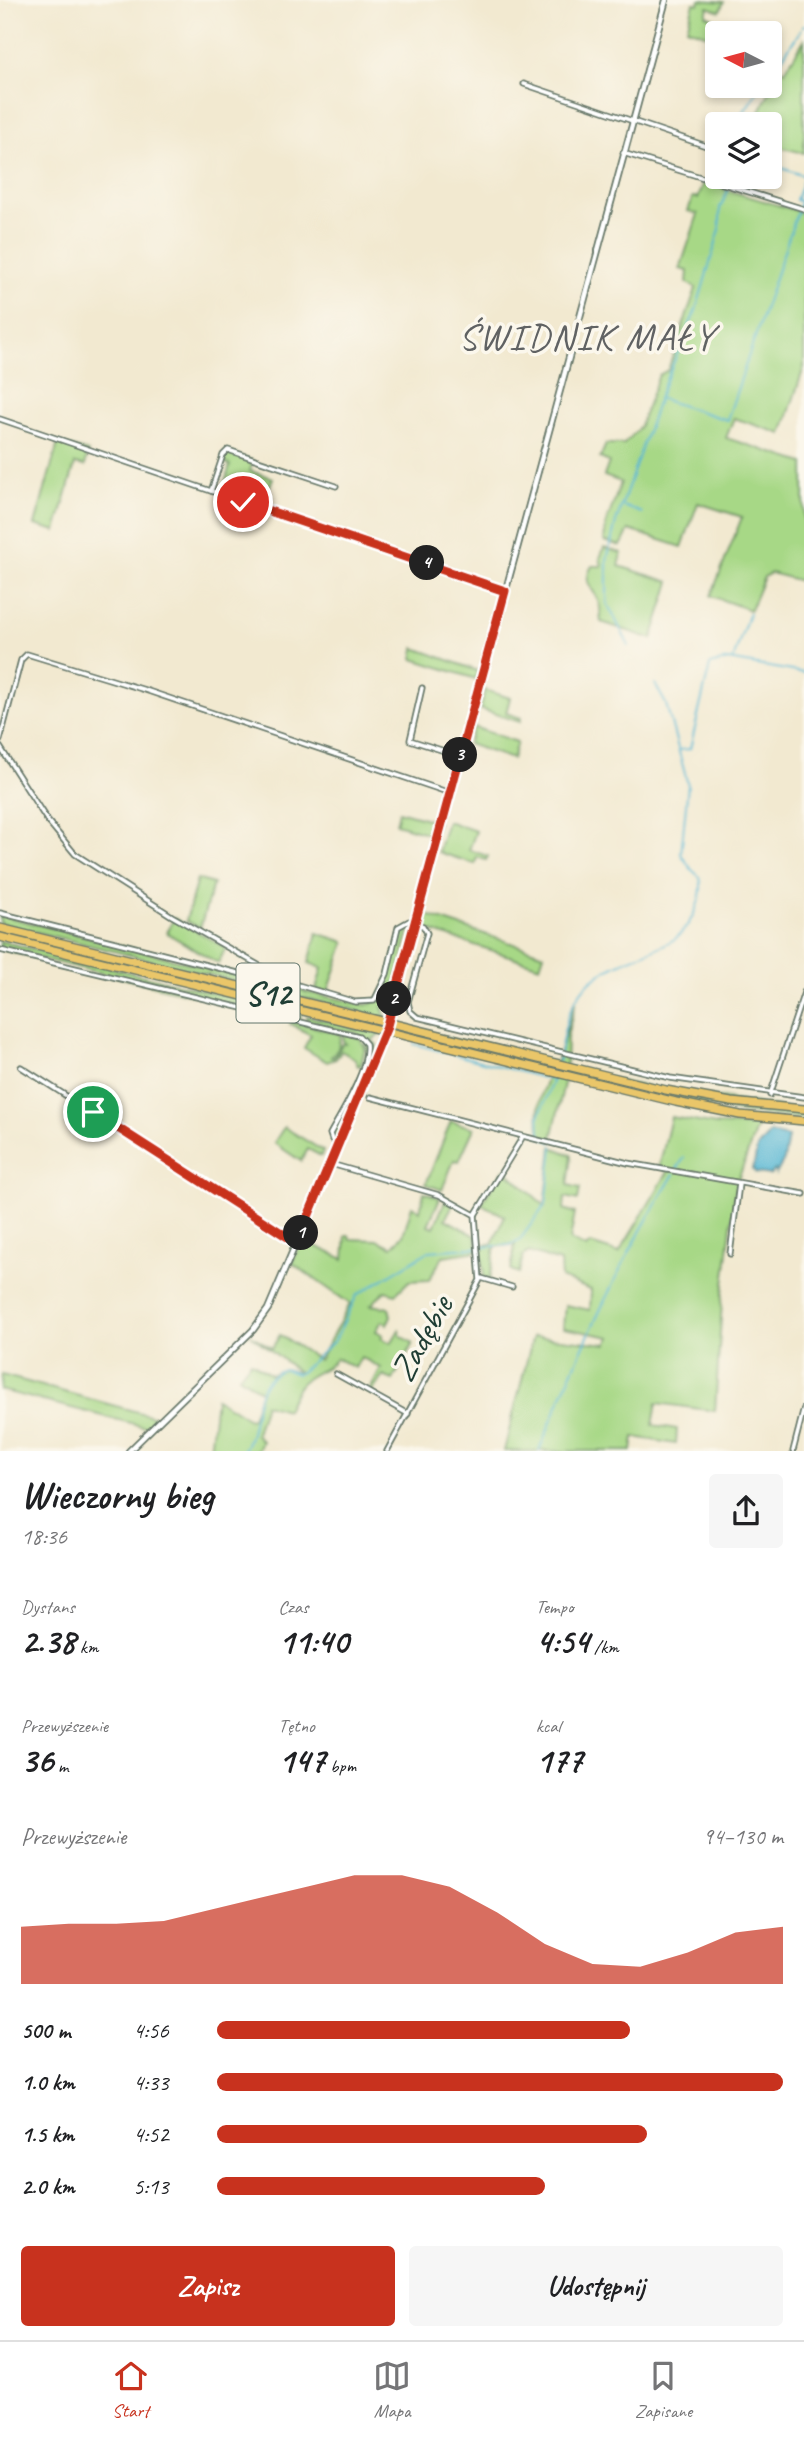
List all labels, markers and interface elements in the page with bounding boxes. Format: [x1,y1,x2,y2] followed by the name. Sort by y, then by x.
[705,21,782,98] north arrow
[705,21,782,189] map controls
[705,112,782,189] button: layers
[459,313,720,360] district label: ŚWIDNIK MAŁY
[213,472,273,532] pin
[224,483,262,521] icon: check
[410,546,444,580] pin: 4
[422,550,431,574] text: 4
[442,738,477,772] pin: 3
[455,742,464,766] text: 3
[236,964,300,1023] road number: S12
[376,982,412,1016] pin: 2
[389,986,398,1010] text: 2
[63,1082,123,1142] pin
[74,1093,112,1131] icon: arrive
[284,1216,318,1250] pin: 1
[296,1220,305,1244] text: 1
[380,1285,464,1389] street label: Zadębie
[21,1472,213,1519] text: Wieczorny bieg
[709,1474,783,1548] button: share
[21,1522,67,1551] text: 18:36
[21,1595,75,1619] text: Dystans
[278,1595,308,1619] text: Czas
[536,1595,573,1619] text: Tempo
[21,1619,75,1664] text: 2.38
[278,1619,348,1664] text: 11:40
[536,1619,589,1664] text: 4:54
[75,1635,98,1659] text: km
[589,1635,619,1659] text: /km
[21,1714,108,1738] text: Przewyższenie
[278,1714,315,1738] text: Tętno
[536,1714,561,1738] text: kcal
[21,1738,53,1783] text: 36
[278,1738,325,1783] text: 147
[536,1738,583,1783] text: 177
[53,1754,69,1778] text: m
[325,1754,356,1778] text: bpm
[21,1822,126,1851] text: Przewyższenie
[703,1822,783,1851] text: 94–130 m
[21,2016,70,2045] text: 500 m
[133,2016,169,2045] text: 4:56
[21,2068,75,2097] text: 1.0 km
[133,2068,169,2097] text: 4:33
[21,2120,74,2149] text: 1.5 km
[133,2120,169,2149] text: 4:52
[21,2172,75,2201] text: 2.0 km
[133,2172,169,2201] text: 5:13
[21,2246,395,2326] button: Zapisz
[409,2246,783,2326] button: Udostępnij
[112,2357,150,2423] tab: Start
[373,2357,411,2423] tab: Mapa
[635,2357,692,2423] tab: Zapisane

